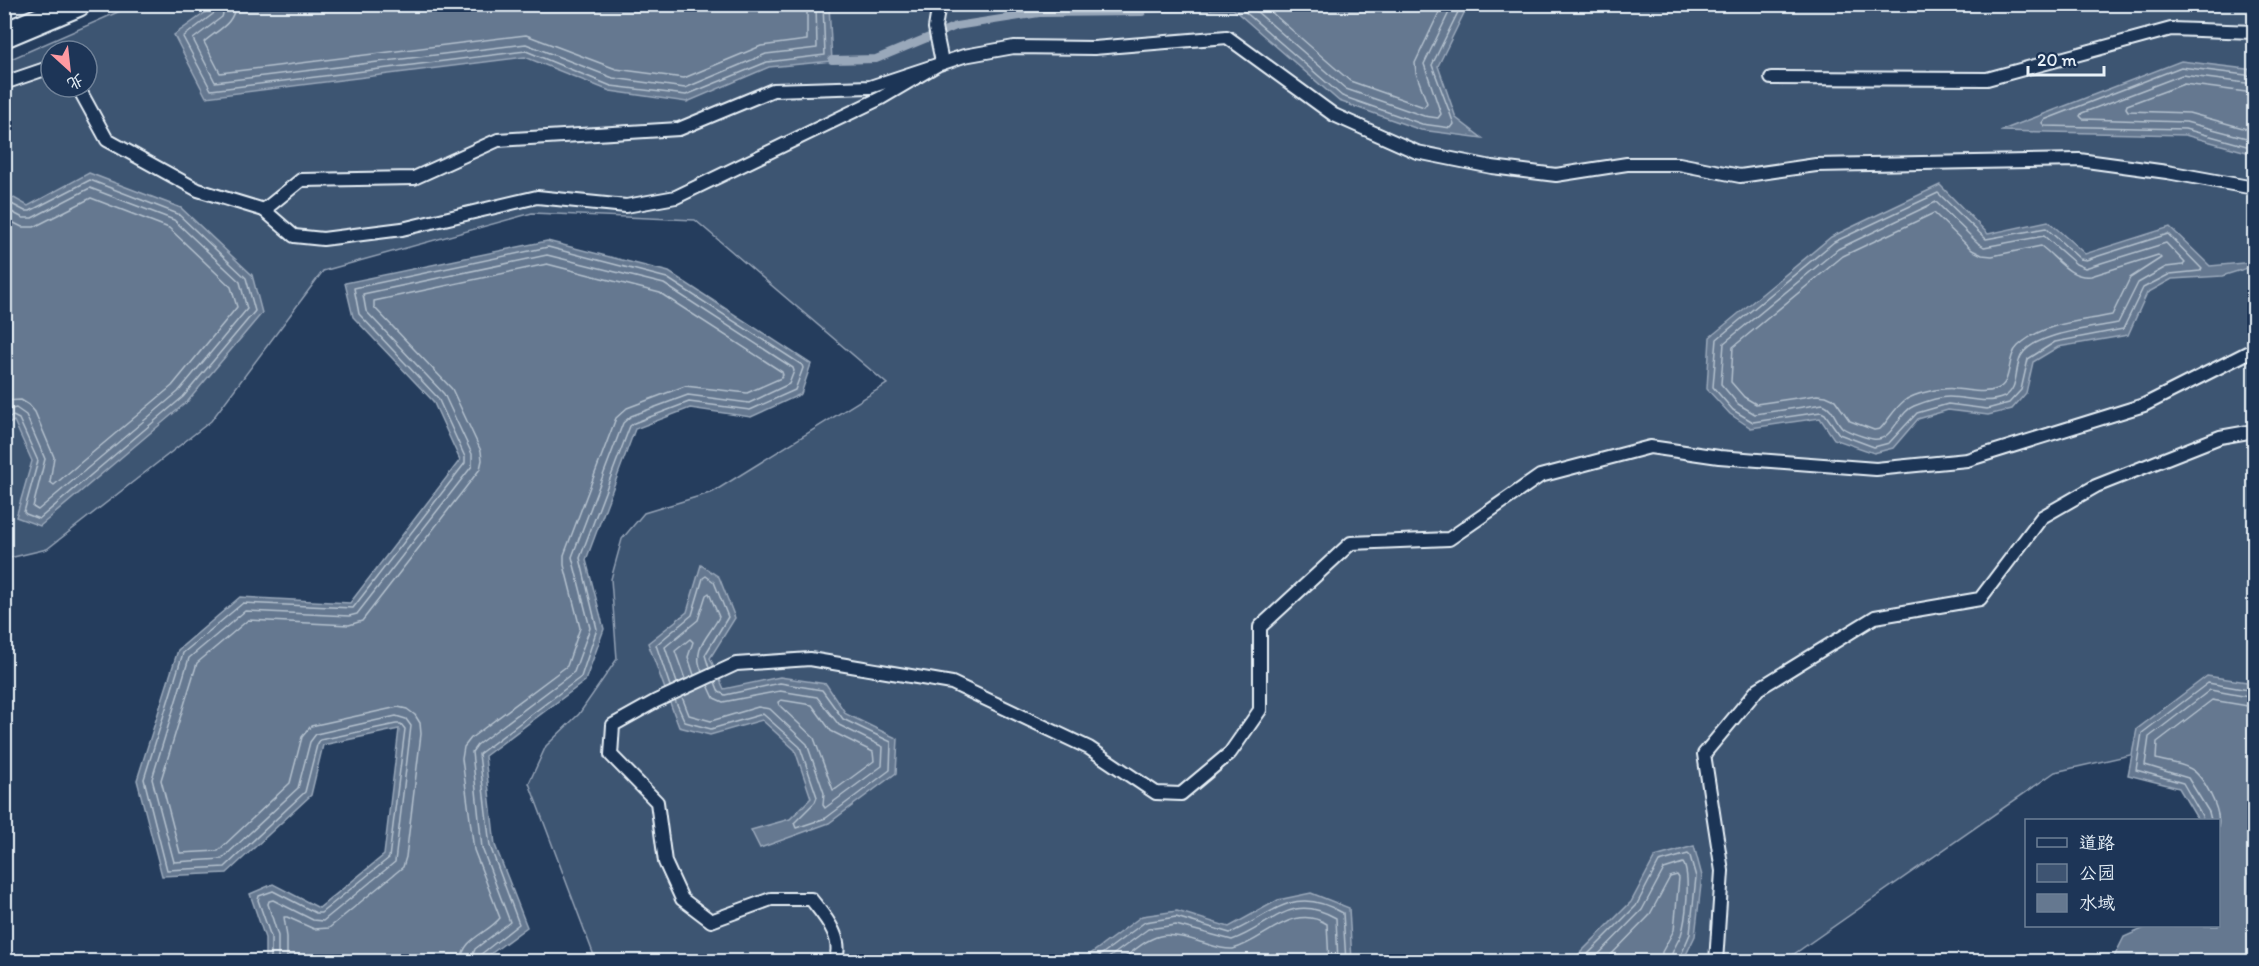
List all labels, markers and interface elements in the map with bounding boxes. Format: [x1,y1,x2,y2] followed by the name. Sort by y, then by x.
[39,39,99,99] north arrow
[2028,39,2104,77] scale bar
[2037,49,2077,71] text: 20 m
[64,70,87,94] text: 北
[2025,819,2220,927] legend
[2079,832,2115,854] text: 道路
[2079,862,2115,884] text: 公园
[2079,892,2115,914] text: 水域

